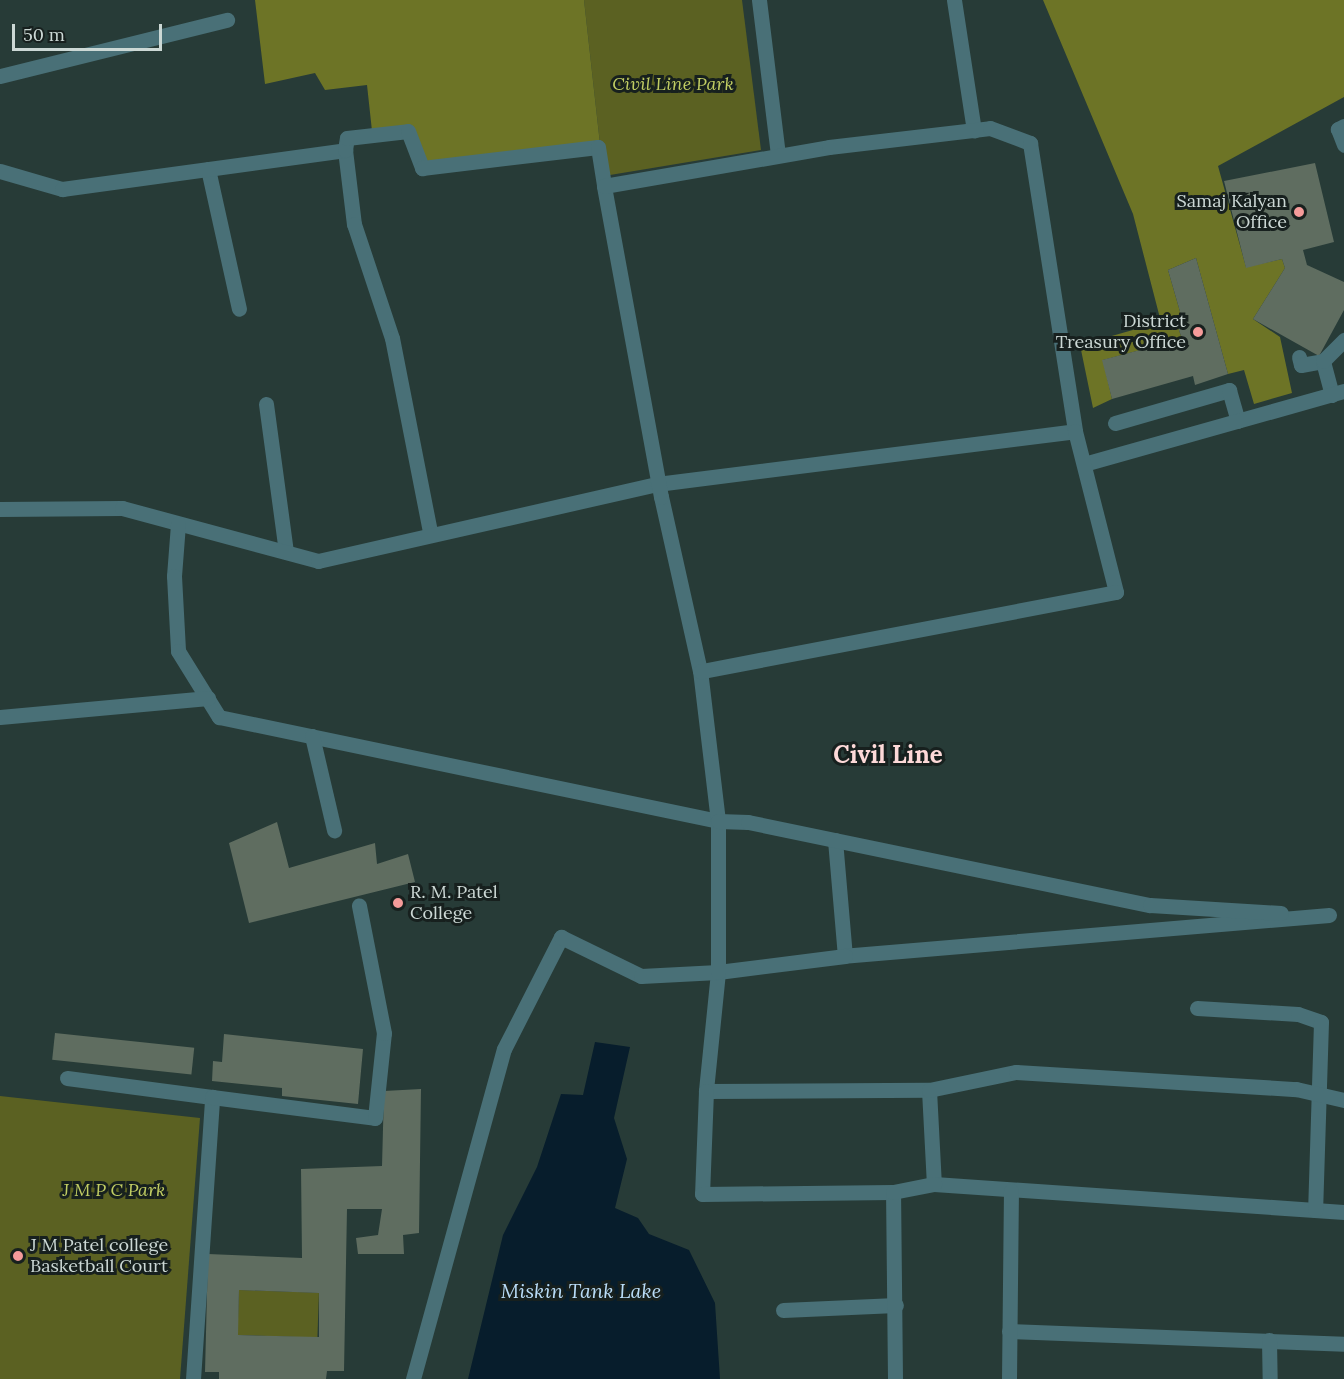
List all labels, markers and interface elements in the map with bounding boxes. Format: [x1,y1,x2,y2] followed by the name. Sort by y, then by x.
[15,12,165,50] scale bar
[23,23,65,46] text: 50 m
[612,73,734,95] park label: Civil Line Park
[1177,191,1287,234] place label: Samaj Kalyan Office
[1292,205,1306,219] marker: Samaj Kalyan Office
[1056,311,1186,354] place label: District Treasury Office
[1191,325,1205,339] marker: District Treasury Office
[833,741,943,769] district label: Civil Line
[410,882,498,924] place label: R. M. Patel College
[391,896,405,910] marker: R. M. Patel College
[63,1179,165,1201] park label: J M P C Park
[30,1235,168,1278] place label: J M Patel college Basketball Court
[11,1249,25,1263] marker: J M Patel college Basketball Court
[501,1278,661,1302] water label: Miskin Tank Lake

